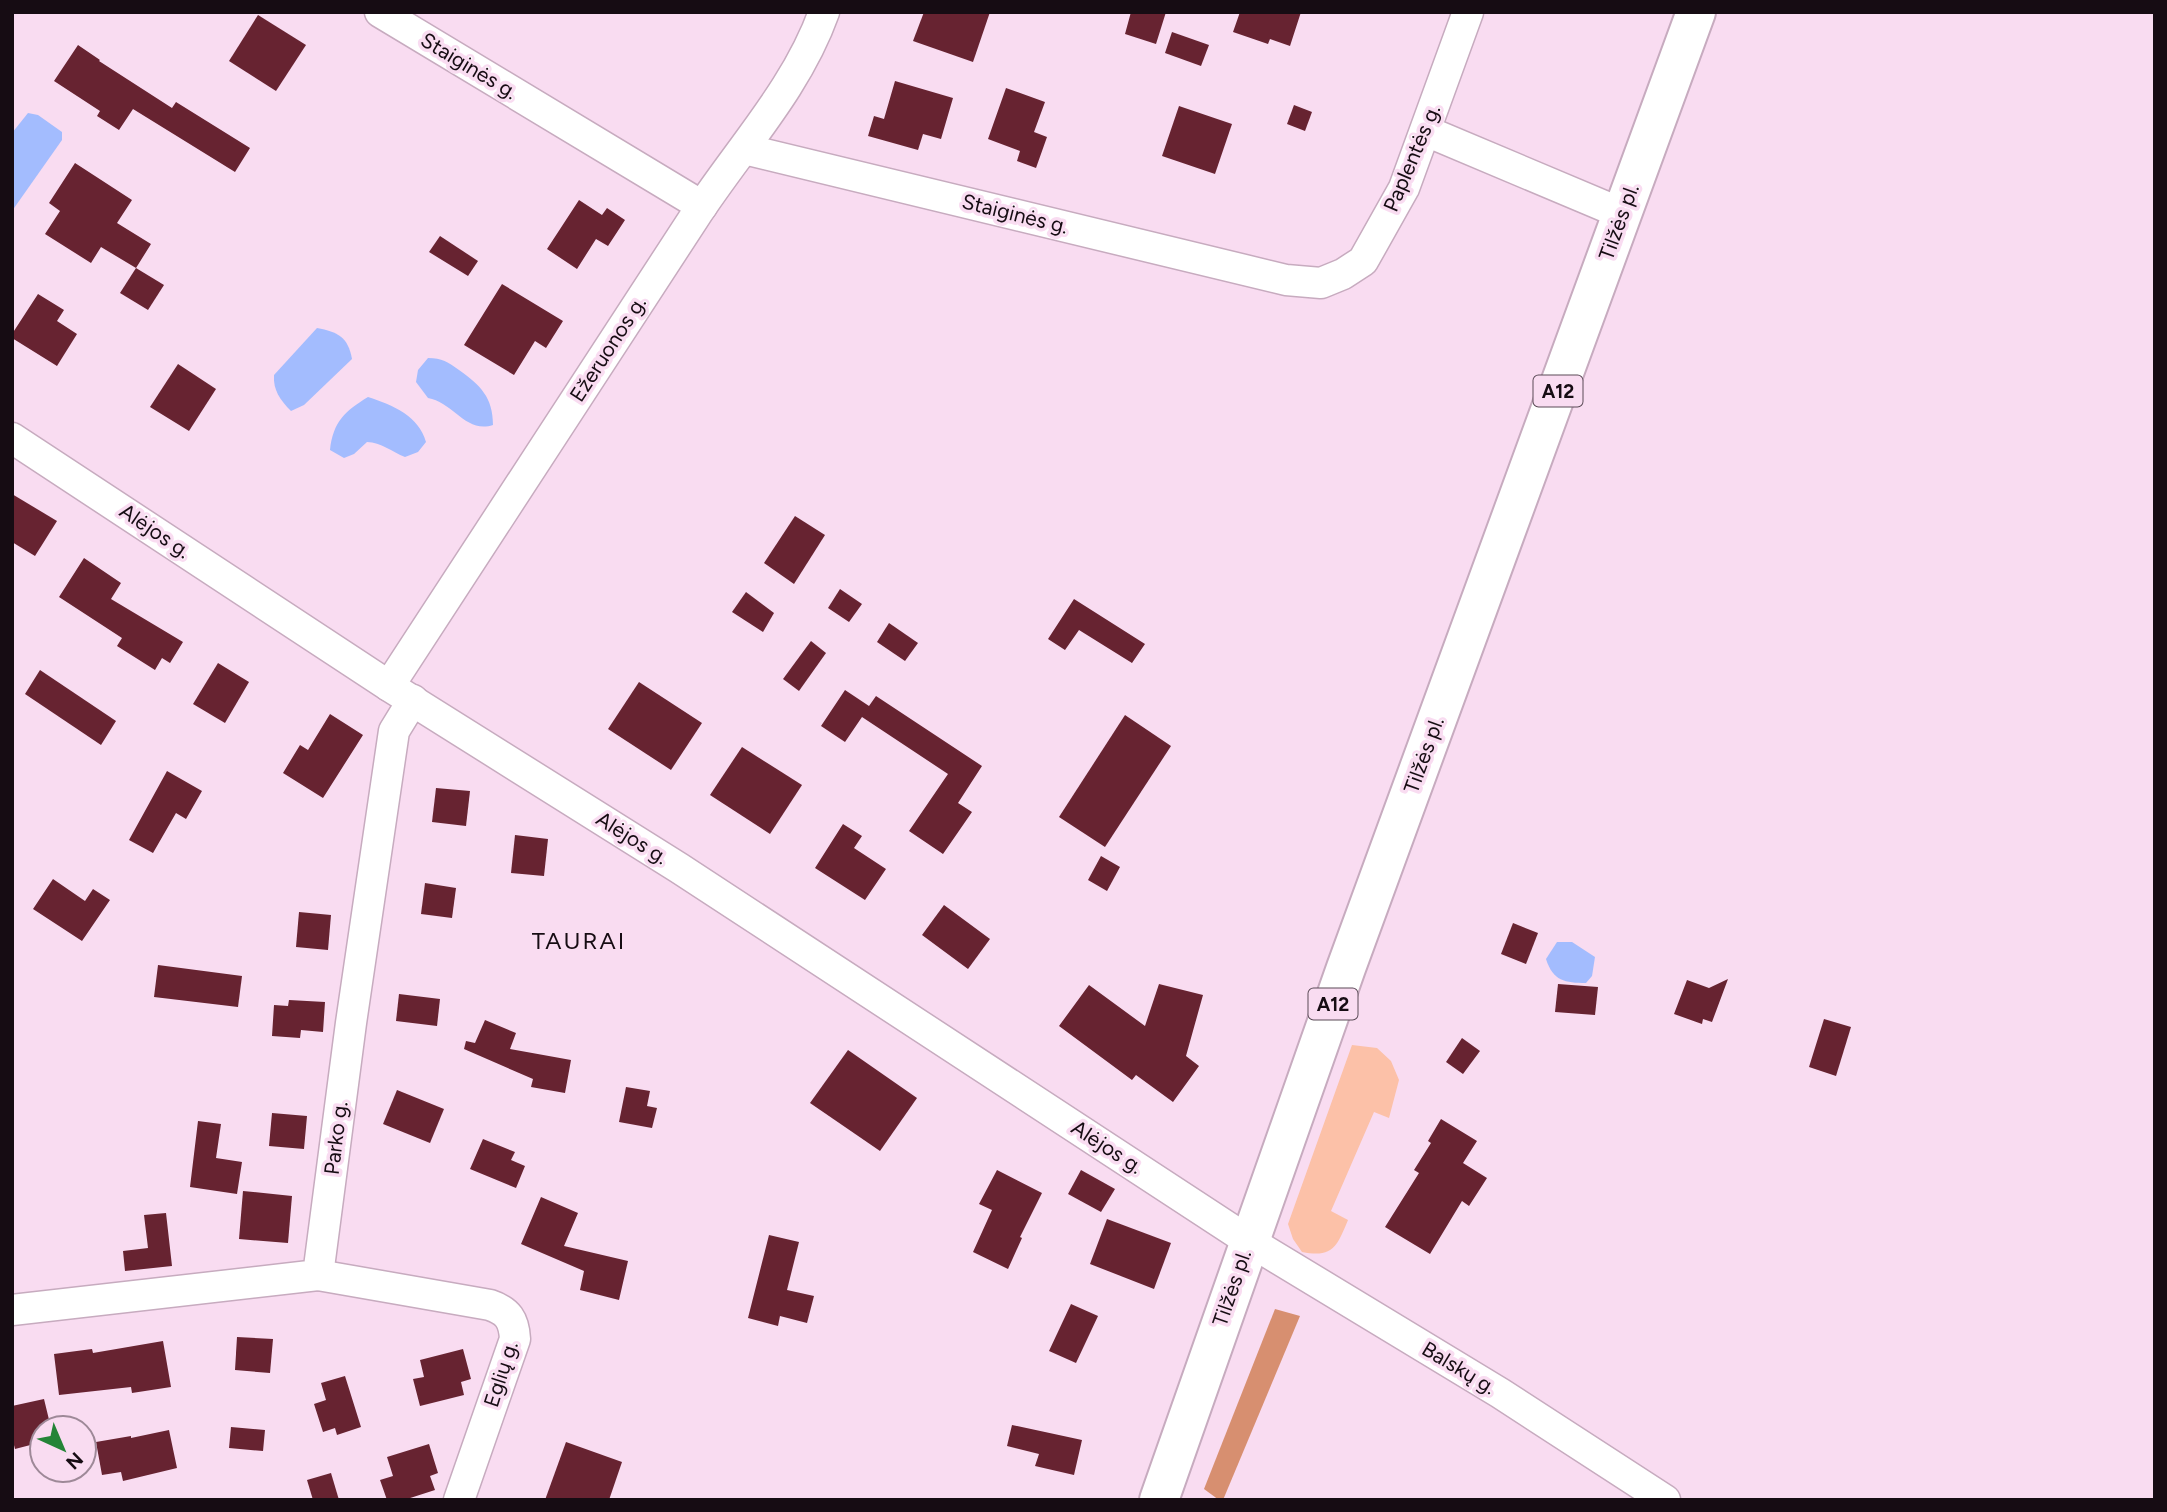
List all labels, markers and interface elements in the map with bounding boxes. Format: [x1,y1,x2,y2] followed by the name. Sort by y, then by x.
[416,27,522,104] street label: Staiginės g.
[1378,100,1445,215] street label: Paplentės g.
[1593,180,1644,263] street label: Tilžės pl.
[959,188,1071,239] street label: Staiginės g.
[564,291,651,406] street label: Ežeruonos g.
[1534,376,1582,406] road number: A12
[115,498,195,563] street label: Alėjos g.
[1398,713,1449,796] street label: Tilžės pl.
[592,806,673,869] street label: Alėjos g.
[532,926,626,955] district label: TAURAI
[1308,988,1358,1020] road number: A12
[319,1100,352,1176] street label: Parko g.
[1067,1114,1148,1179] street label: Alėjos g.
[1207,1246,1256,1329] street label: Tilžės pl.
[1418,1336,1501,1399] street label: Balskų g.
[478,1338,523,1410] street label: Eglių g.
[28,1414,98,1484] north arrow
[61,1447,88,1474] text: N

